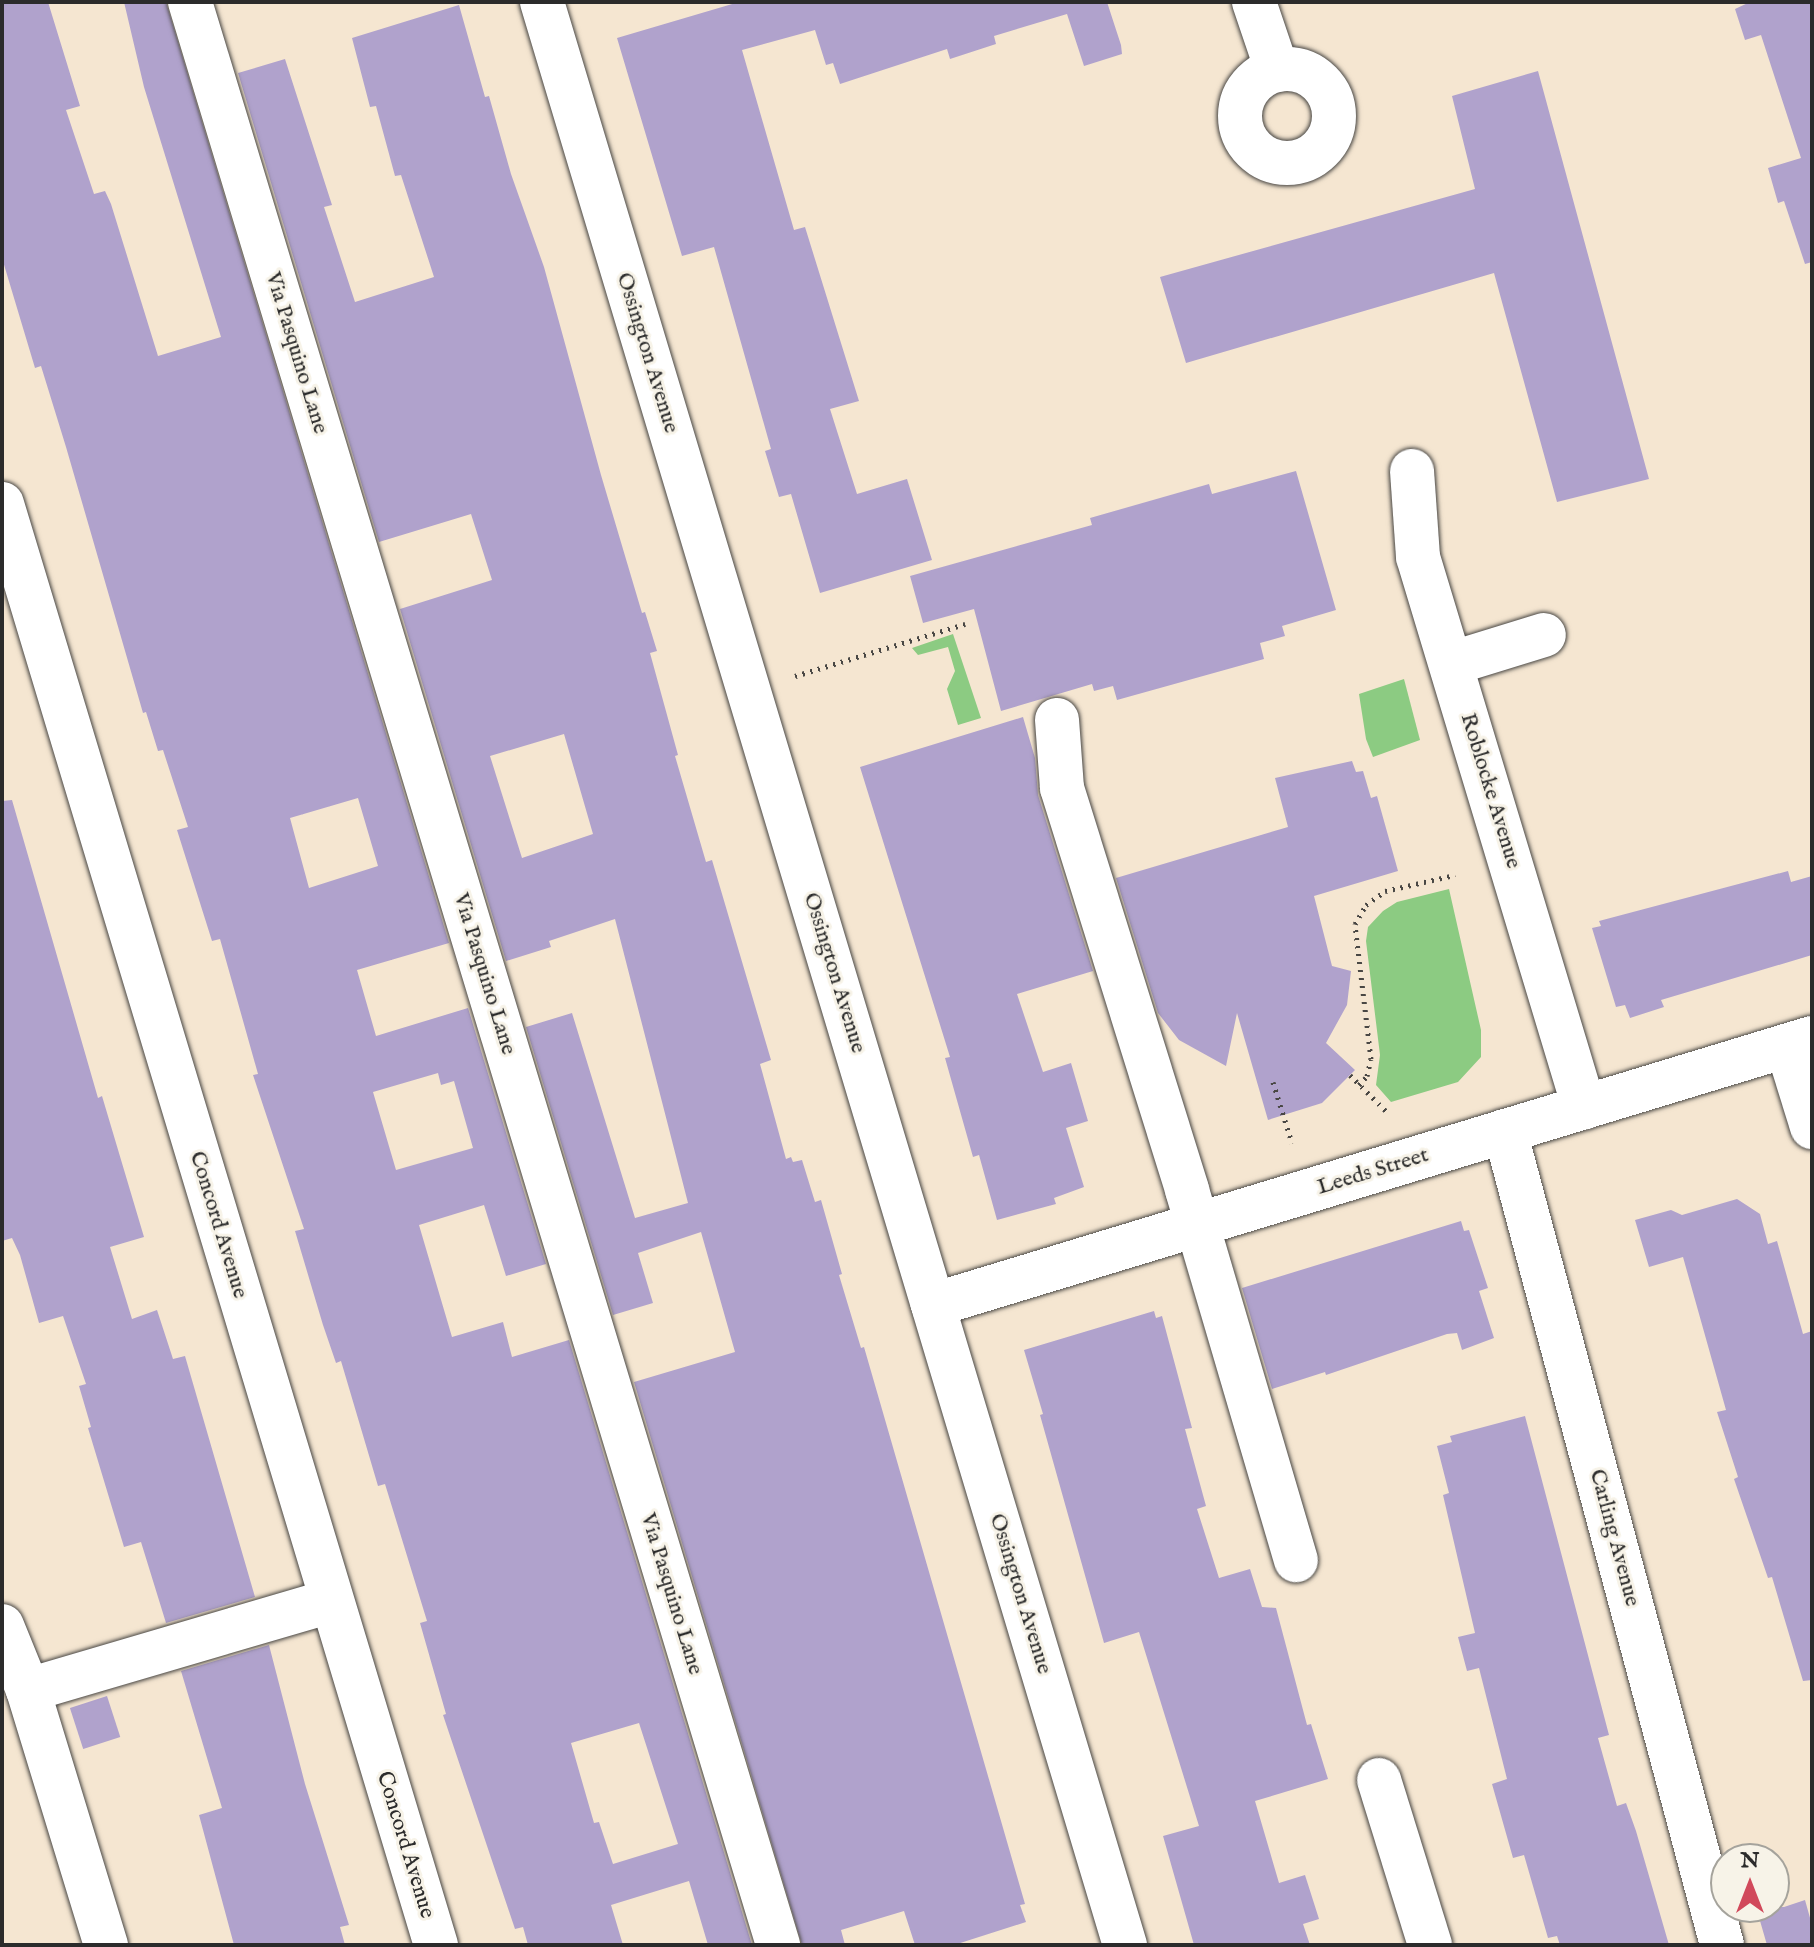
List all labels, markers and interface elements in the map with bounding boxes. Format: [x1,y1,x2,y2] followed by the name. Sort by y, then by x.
[259,269,333,437] street label: Via Pasquino Lane
[610,270,684,436] street label: Ossington Avenue
[1454,710,1526,872] street label: Roblocke Avenue
[447,890,521,1058] street label: Via Pasquino Lane
[797,890,871,1056] street label: Ossington Avenue
[1314,1143,1432,1201] street label: Leeds Street
[183,1148,253,1302] street label: Concord Avenue
[1583,1467,1645,1609] street label: Carling Avenue
[634,1510,708,1678] street label: Via Pasquino Lane
[983,1511,1057,1677] street label: Ossington Avenue
[370,1768,440,1922] street label: Concord Avenue
[1710,1843,1790,1923] north arrow
[1740,1847,1760,1875] text: N

